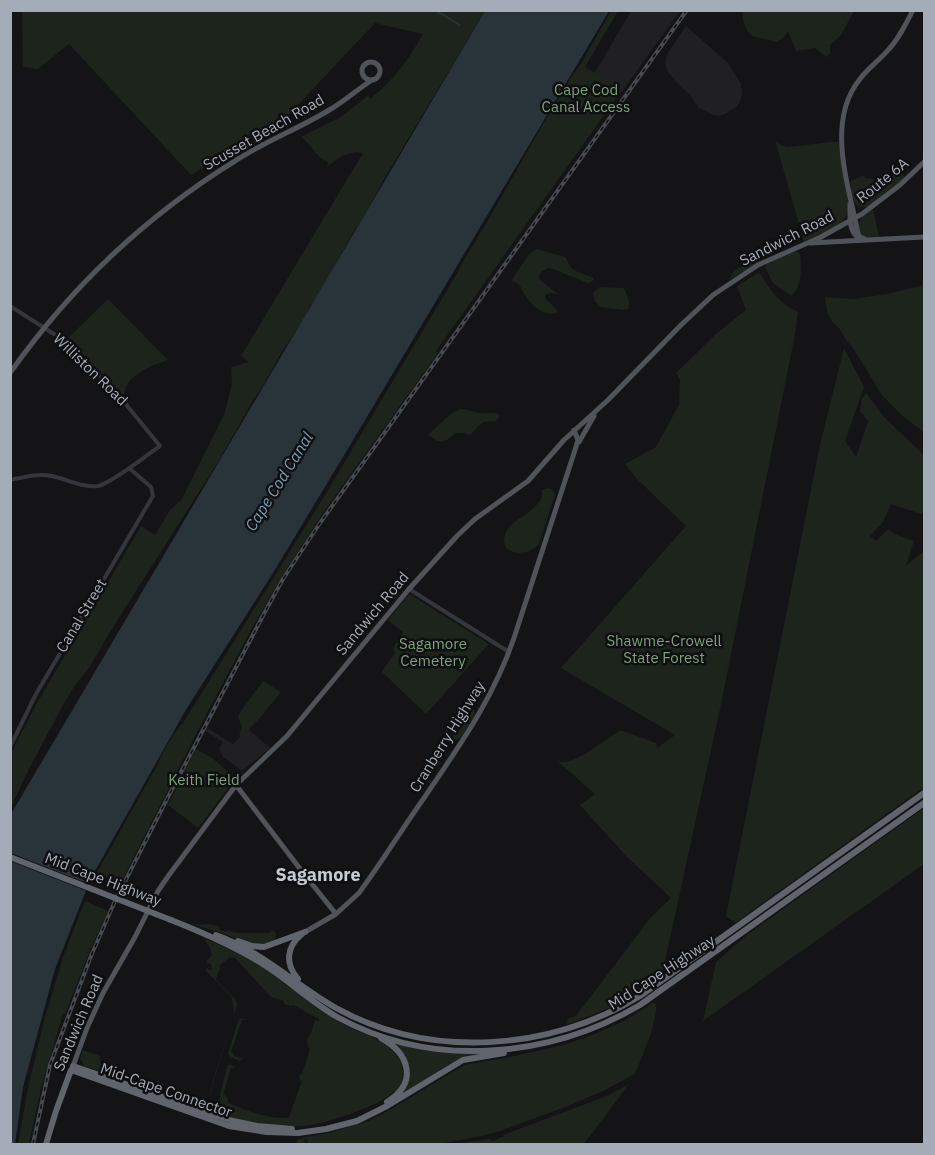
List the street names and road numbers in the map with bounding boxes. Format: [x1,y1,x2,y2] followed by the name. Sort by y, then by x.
[200,91,328,175] street label: Scusset Beach Road
[853,155,913,207] street label: Route 6A
[737,208,837,270] street label: Sandwich Road
[49,330,131,410] street label: Williston Road
[333,569,413,659] street label: Sandwich Road
[53,576,111,656] street label: Canal Street
[406,678,490,796] street label: Cranberry Highway
[42,849,164,911] street label: Mid Cape Highway
[605,932,719,1014] street label: Mid Cape Highway
[51,972,107,1074] street label: Sandwich Road
[98,1060,234,1122] street label: Mid-Cape Connector

